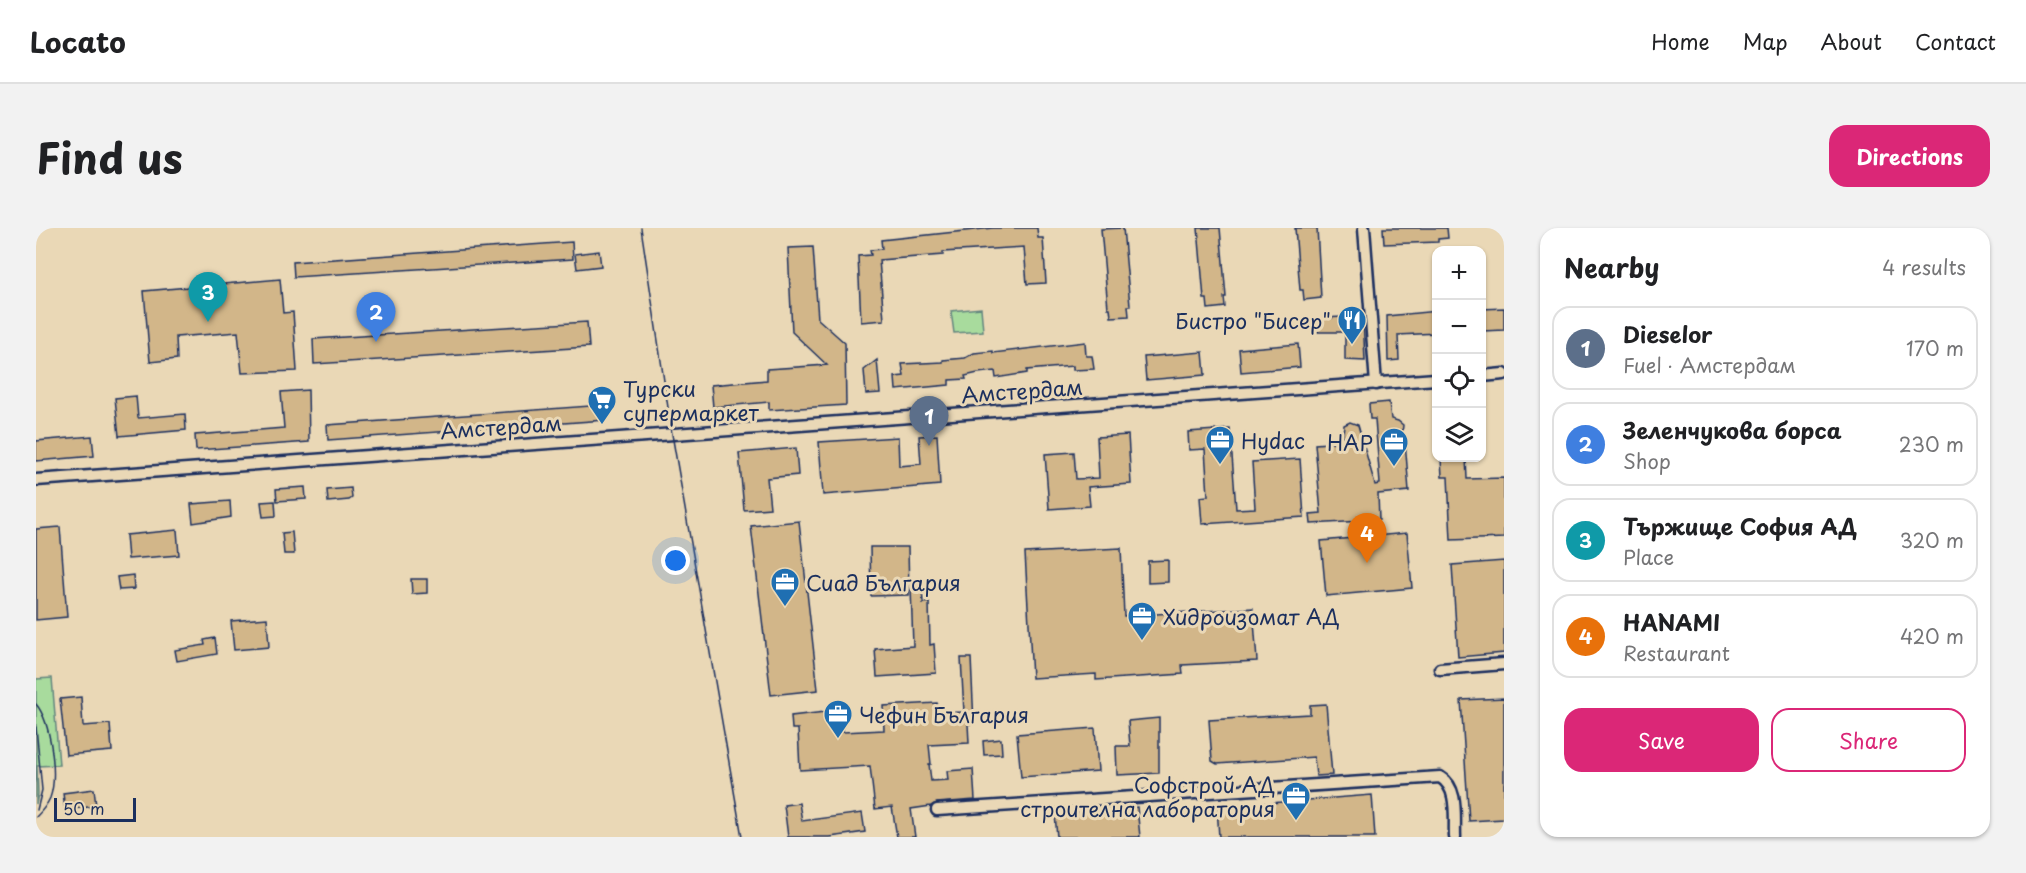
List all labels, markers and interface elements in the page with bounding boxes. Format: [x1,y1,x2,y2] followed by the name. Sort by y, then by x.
[30,20,126,63] text: Locato
[1651,25,1710,57] text: Home
[1743,25,1788,57] text: Map
[1821,25,1882,57] text: About
[1915,25,1996,57] text: Contact
[36,125,183,188] text: Find us
[1829,125,1990,187] button: Directions
[1432,246,1486,462] map controls
[1432,246,1486,300] button: +
[1564,248,1659,287] text: Nearby
[1882,252,1966,282] text: 4 results
[188,272,228,322] pin: 3
[356,292,396,342] pin: 2
[1432,300,1486,354] button: −
[1175,304,1331,336] place label: Бистро "Бисер"
[1336,304,1368,346] restaurant icon: Бистро "Бисер"
[1623,317,1712,350] text: Dieselor
[1581,333,1590,363] text: 1
[1906,333,1964,363] text: 170 m
[1623,350,1796,380] text: Fuel · Амстердам
[1432,354,1486,408] button: locate
[960,370,1084,410] street label: Амстердам
[623,372,760,428] place label: Турски супермаркет
[586,384,618,426] supermarket icon: Турски супермаркет
[910,396,948,446] pin: 1
[439,406,563,446] street label: Амстердам
[1432,408,1486,462] button: layers
[1623,413,1842,446] text: Зеленчукова борса
[1204,424,1236,466] office icon: Hydac
[1241,424,1305,456] place label: Hydac
[1327,426,1373,458] place label: НАР
[1378,426,1410,468] office icon: НАР
[1578,429,1593,459] text: 2
[1899,429,1964,459] text: 230 m
[1623,446,1671,476] text: Shop
[1623,509,1857,542] text: Тържище София АД
[1348,514,1386,563] pin: 4
[1579,525,1592,555] text: 3
[1900,525,1964,555] text: 320 m
[1623,542,1674,572] text: Place
[661,546,690,575] your location
[769,566,801,608] office icon: Сиад България
[806,566,961,598] place label: Сиад България
[1126,600,1158,642] office icon: Хидроизомат АД
[1163,600,1339,632] place label: Хидроизомат АД
[1623,605,1720,638] text: HANAMI
[1579,621,1592,651] text: 4
[1900,621,1964,651] text: 420 m
[1623,638,1730,668] text: Restaurant
[822,698,854,740] office icon: Чефин България
[859,698,1029,730] place label: Чефин България
[1564,708,1759,772] button: Save
[1771,708,1966,772] button: Share
[1020,768,1275,824] place label: Софстрой АД строителна лаборатория
[1280,780,1312,822] office icon: Софстрой АД строителна лаборатория
[54,795,136,822] scale bar
[63,796,104,820] text: 50 m

